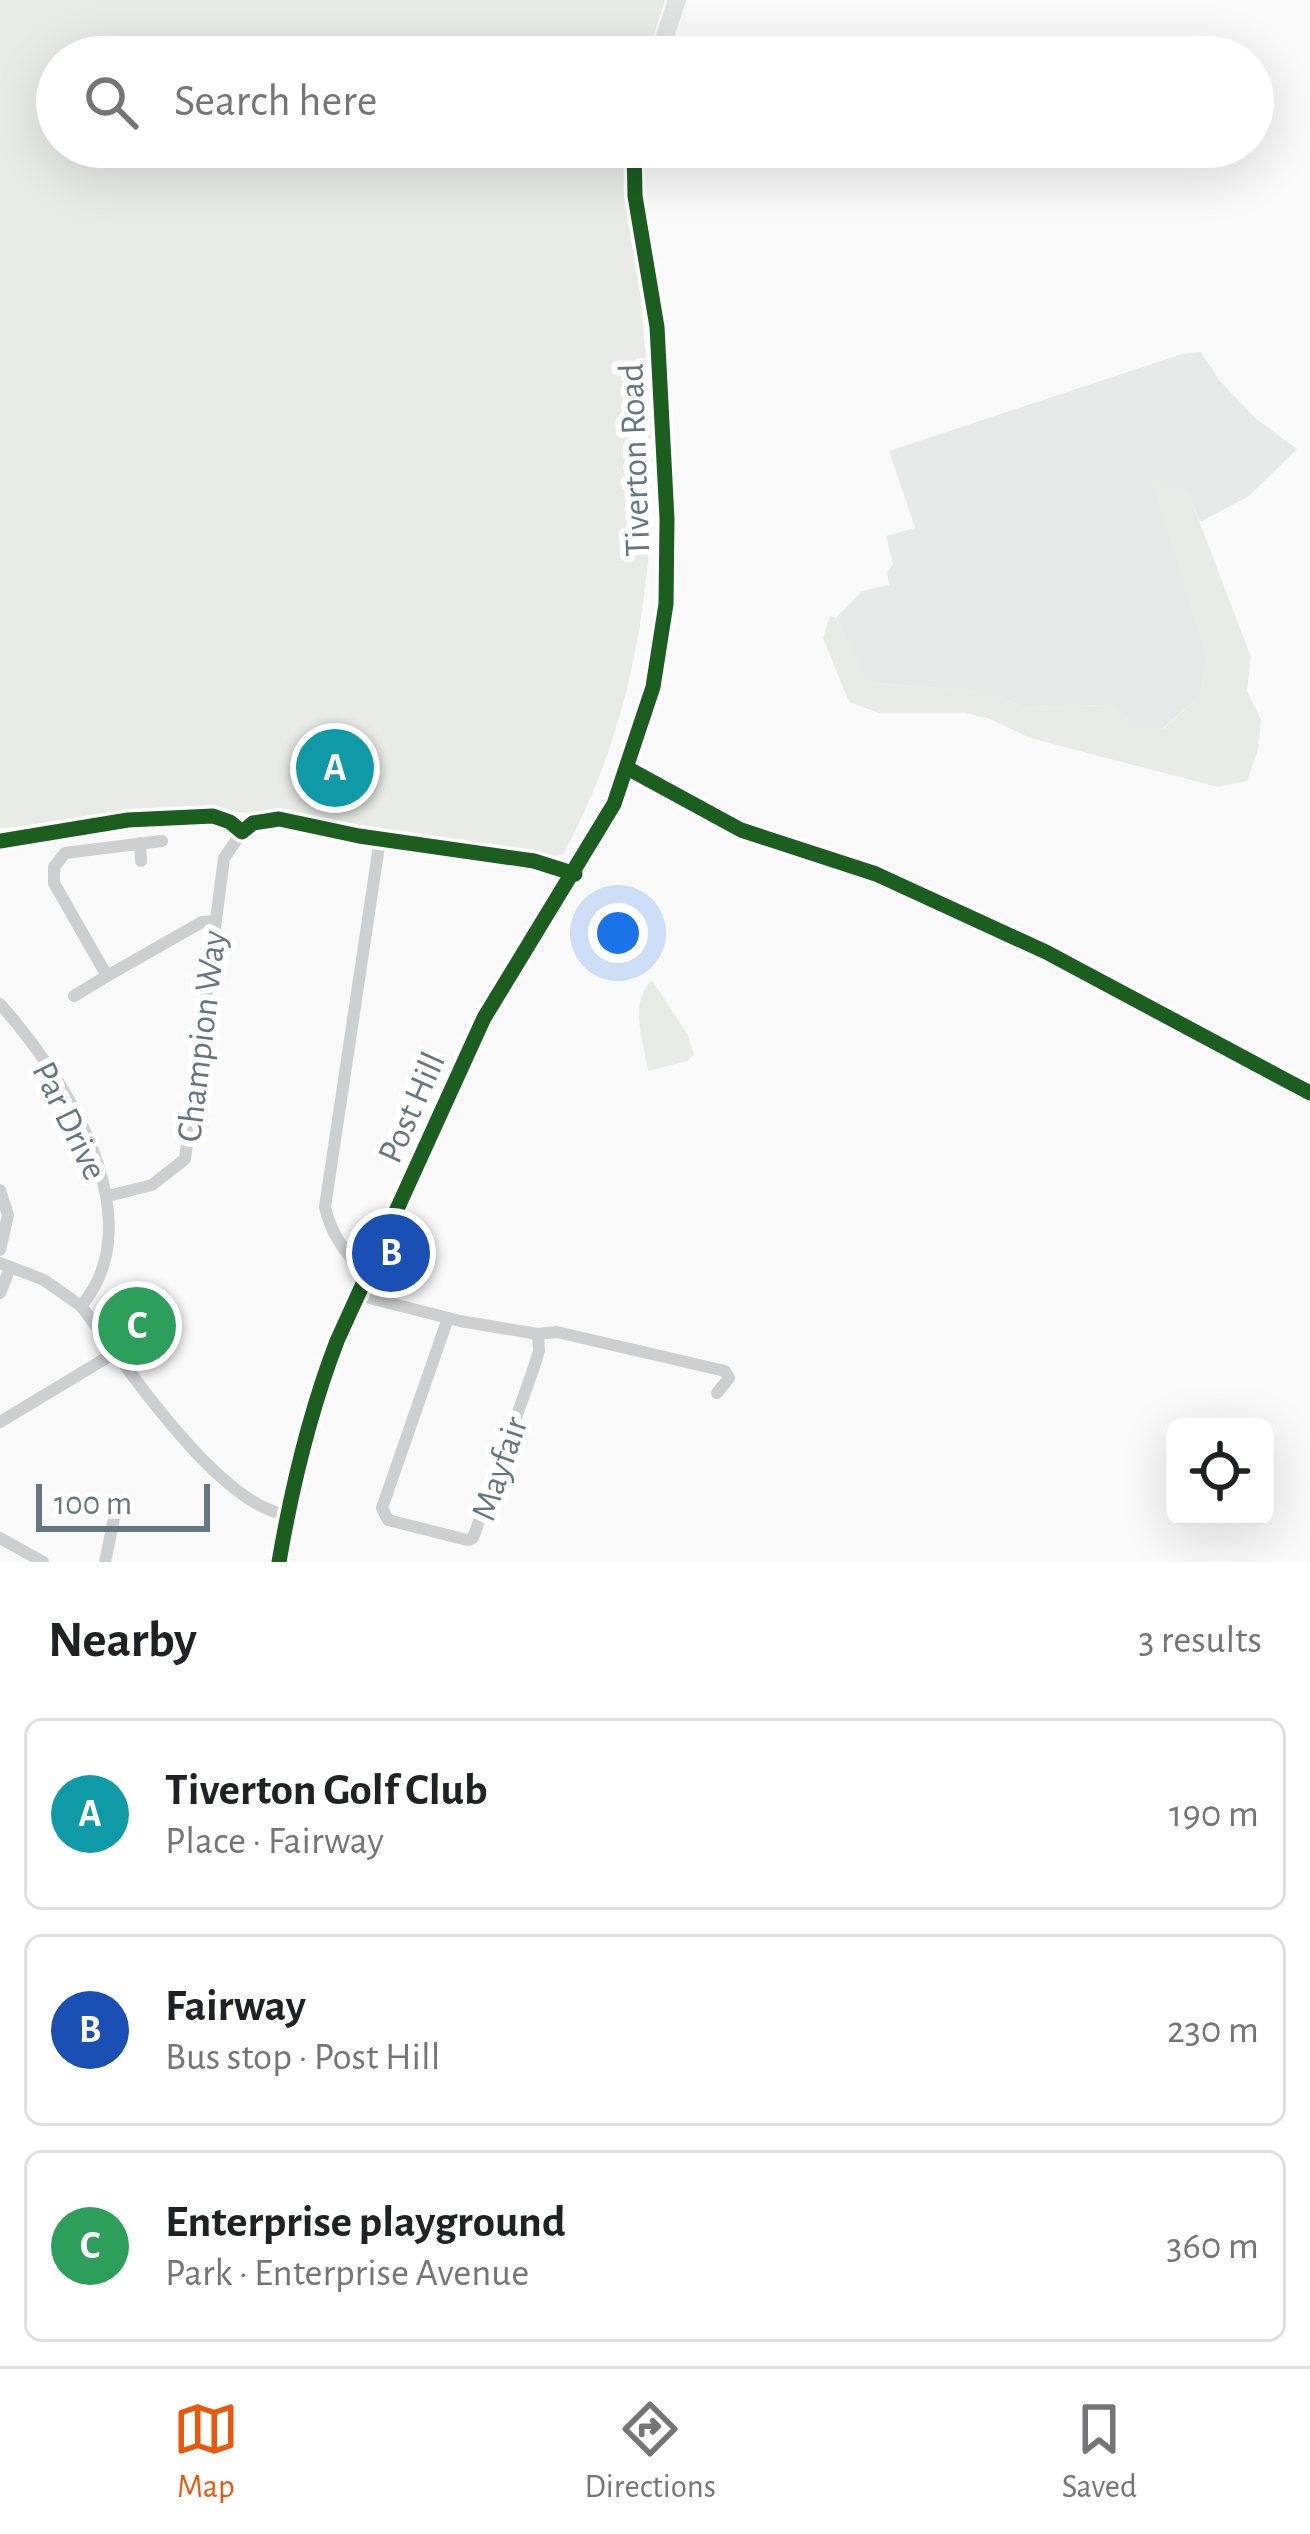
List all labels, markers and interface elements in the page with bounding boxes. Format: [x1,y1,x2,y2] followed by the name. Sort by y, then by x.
[36,36,1274,168] search box
[78,69,144,135] icon: search
[174,79,377,124] text: Search here
[614,363,656,557] street label: Tiverton Road
[296,723,374,813] pin: A
[588,903,648,963] your location
[171,928,233,1144] street label: Champion Way
[372,1047,452,1168] street label: Post Hill
[25,1056,113,1186] street label: Par Drive
[352,1208,430,1298] pin: B
[98,1281,176,1371] pin: C
[465,1412,534,1525] street label: Mayfair
[1166,1418,1274,1526] map controls
[1166,1418,1274,1526] button: locate
[36,1478,210,1531] scale bar
[54,1488,132,1521] text: 100 m
[48,1615,197,1666] text: Nearby
[1138,1621,1262,1660] text: 3 results
[165,1768,488,1813] text: Tiverton Golf Club
[78,1795,102,1834] text: A
[1169,1795,1259,1834] text: 190 m
[165,1822,384,1861] text: Place · Fairway
[165,1984,306,2029] text: Fairway
[79,2011,101,2050] text: B
[1167,2011,1259,2050] text: 230 m
[165,2038,440,2077] text: Bus stop · Post Hill
[165,2200,566,2245] text: Enterprise playground
[80,2227,100,2266] text: C
[1166,2227,1259,2266] text: 360 m
[165,2254,529,2293] text: Park · Enterprise Avenue
[173,2396,239,2508] tab: Map
[584,2396,716,2508] tab: Directions
[1062,2396,1137,2508] tab: Saved

